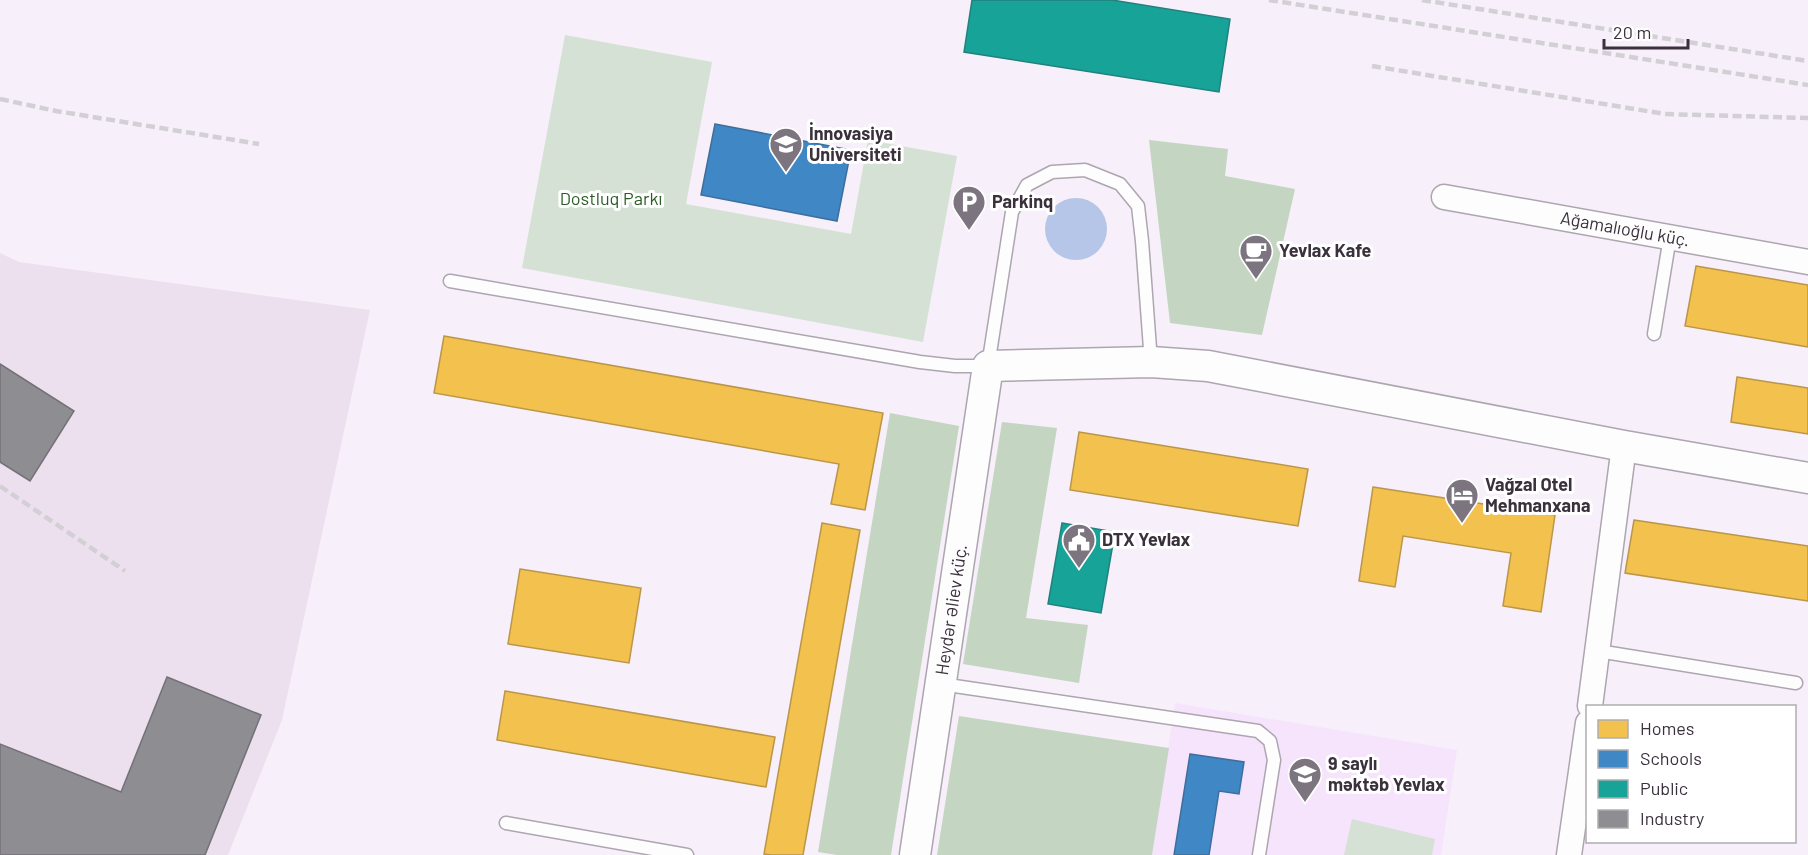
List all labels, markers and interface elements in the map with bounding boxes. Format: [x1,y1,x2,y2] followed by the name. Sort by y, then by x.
[1604,12,1688,50] scale bar
[1613,21,1651,43] text: 20 m
[809,122,901,165] place label: İnnovasiya Universiteti
[768,126,804,173] school or university icon: İnnovasiya Universiteti
[951,184,987,231] parking icon: Parkinq
[560,187,662,209] park label: Dostluq Parkı
[992,190,1053,212] place label: Parkinq
[1559,206,1692,251] street label: Ağamalıoğlu küç.
[1238,233,1274,280] cafe icon: Yevlax Kafe
[1279,239,1372,261] place label: Yevlax Kafe
[1485,473,1590,516] place label: Vağzal Otel Mehmanxana
[1444,477,1480,524] hotel icon: Vağzal Otel Mehmanxana
[1061,522,1097,569] public building icon: DTX Yevlax
[1102,528,1191,550] place label: DTX Yevlax
[930,543,971,677] street label: Heydər Əliev küç.
[1586,705,1796,843] legend
[1640,717,1694,739] text: Homes
[1640,747,1702,769] text: Schools
[1328,752,1445,795] place label: 9 saylı məktəb Yevlax
[1287,756,1323,803] school or university icon: 9 saylı məktəb Yevlax
[1640,777,1688,799] text: Public
[1640,807,1704,829] text: Industry

